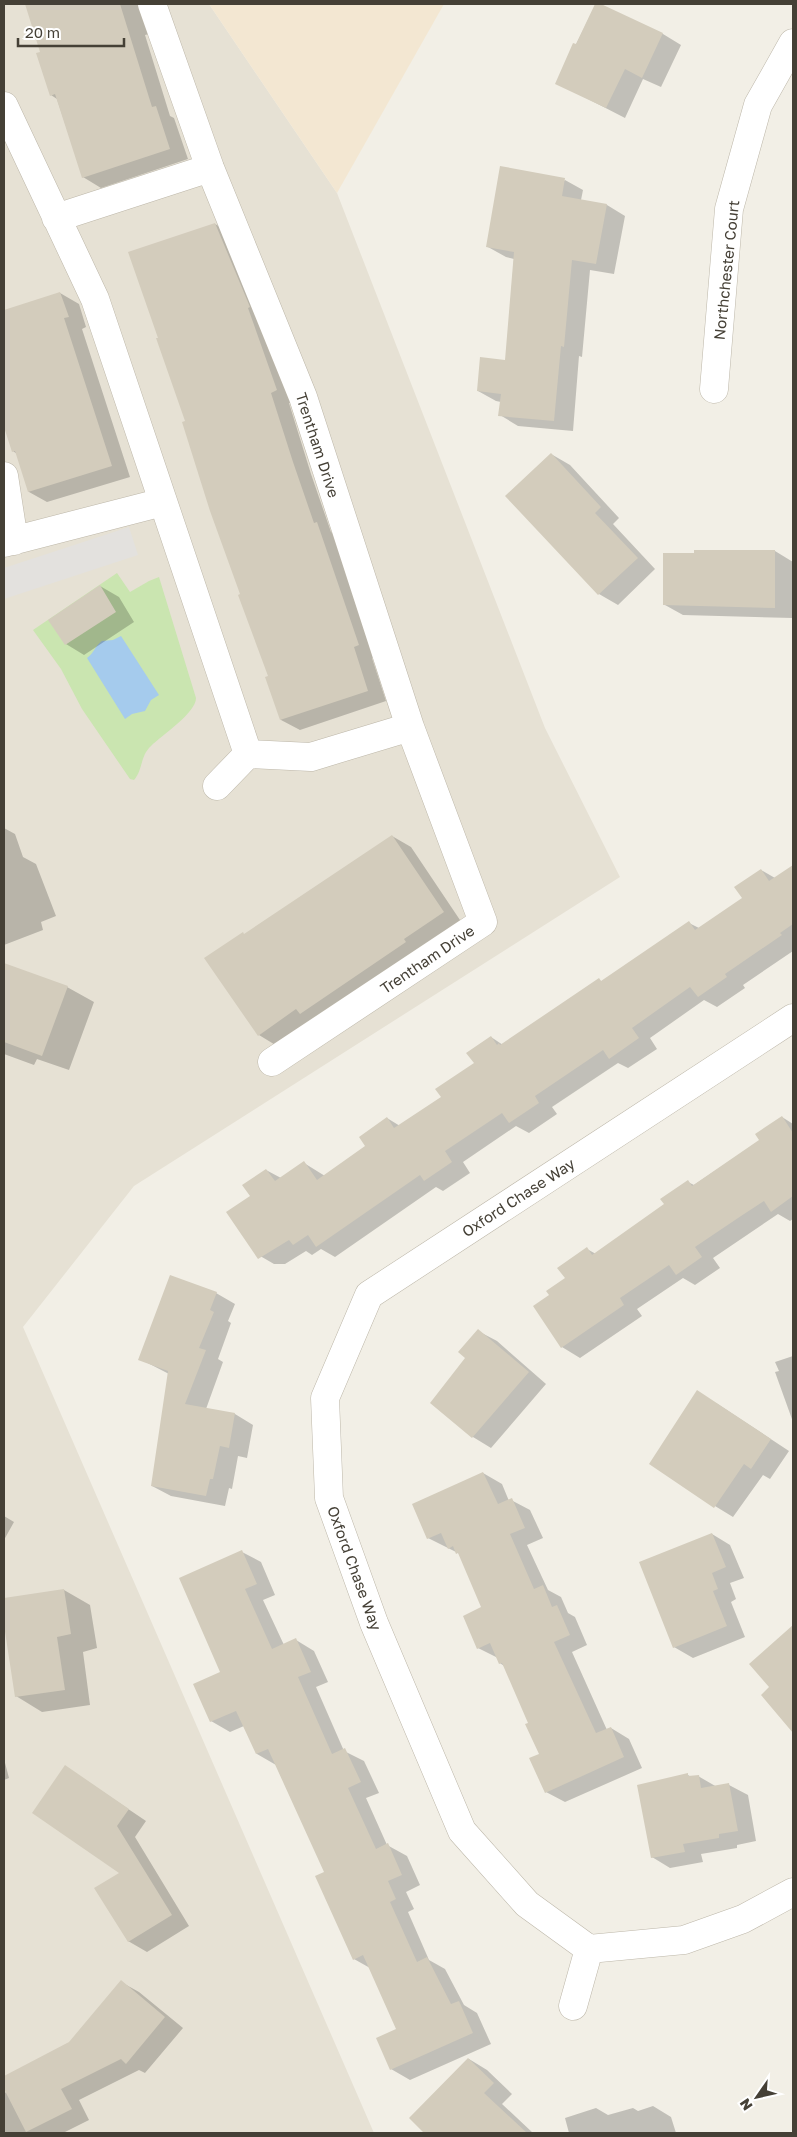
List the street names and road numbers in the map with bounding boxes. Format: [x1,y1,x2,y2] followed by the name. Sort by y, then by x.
[710,199,742,341] street label: Northchester Court
[293,390,344,500] street label: Trentham Drive
[377,921,478,997] street label: Trentham Drive
[458,1153,578,1240] street label: Oxford Chase Way
[324,1503,386,1633] street label: Oxford Chase Way

